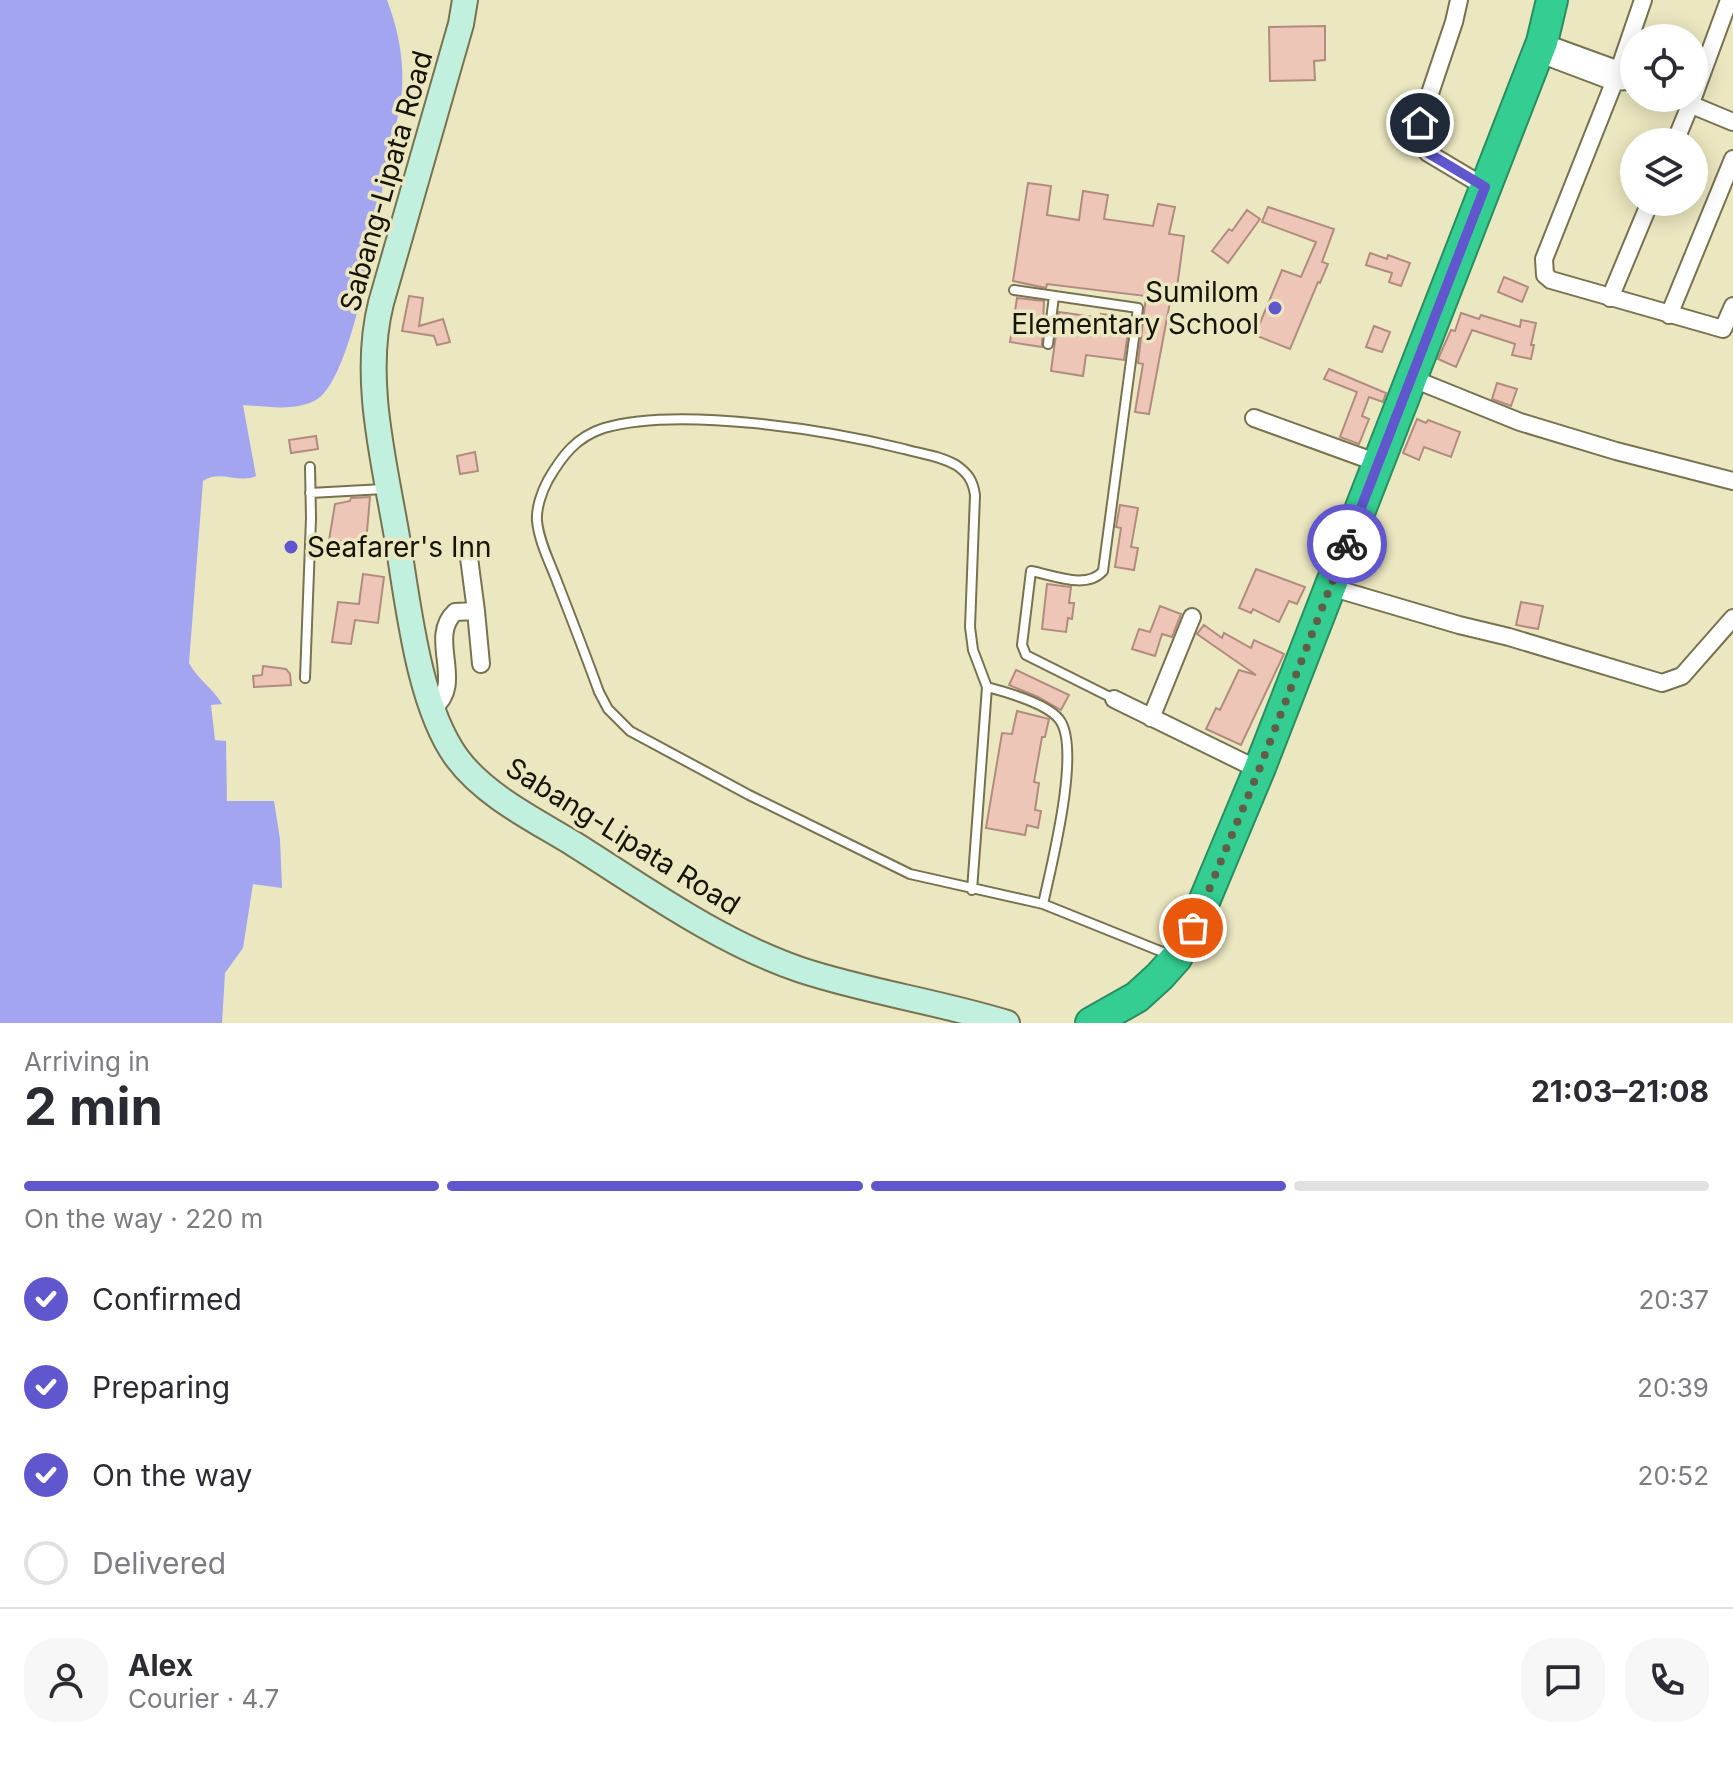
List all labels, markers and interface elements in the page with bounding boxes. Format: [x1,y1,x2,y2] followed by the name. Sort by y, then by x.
[1620,24,1708,216] map controls
[1620,24,1708,112] button: locate
[333,47,439,315] street label: Sabang-Lipata Road
[1386,89,1454,157] pin
[1398,101,1442,145] icon: home
[1620,128,1708,216] button: layers
[1011,275,1259,341] place label: Sumilom Elementary School
[1266,299,1284,317] marker: Sumilom Elementary School
[1307,504,1387,584] courier
[1325,522,1369,566] icon: bike
[307,530,492,564] place label: Seafarer's Inn
[282,538,300,556] marker: Seafarer's Inn
[500,750,746,922] street label: Sabang-Lipata Road
[1159,894,1227,962] pin
[1171,906,1215,950] icon: bag
[24,1046,150,1077] text: Arriving in
[1531,1073,1709,1109] text: 21:03–21:08
[24,1075,163,1138] text: 2 min
[24,1203,263,1234] text: On the way · 220 m
[24,1277,68,1321] icon: check
[92,1281,242,1317] text: Confirmed
[1638,1284,1709,1315] text: 20:37
[24,1365,68,1409] icon: check
[92,1369,230,1405] text: Preparing
[1637,1372,1709,1403] text: 20:39
[24,1453,68,1497] icon: check
[92,1457,252,1493] text: On the way
[1638,1460,1709,1491] text: 20:52
[92,1545,226,1581] text: Delivered
[24,1638,108,1722] button: person
[1521,1638,1605,1722] button: chat
[1625,1638,1709,1722] button: phone
[128,1647,193,1683] text: Alex
[128,1683,279,1714] text: Courier · 4.7

